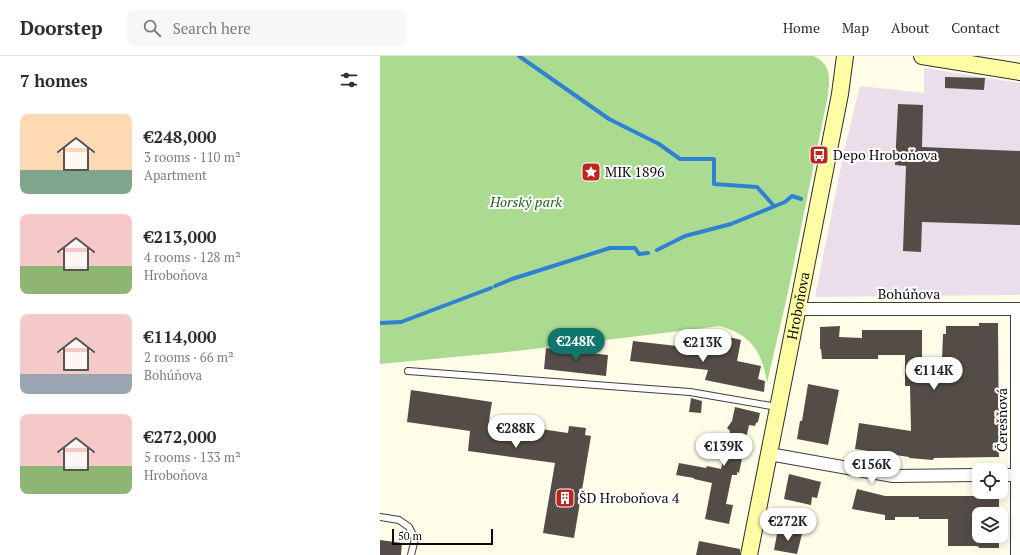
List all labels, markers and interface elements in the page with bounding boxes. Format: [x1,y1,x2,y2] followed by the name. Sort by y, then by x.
[127,10,407,46] search box
[20,15,103,40] text: Doorstep
[141,17,163,39] icon: search
[173,18,251,38] text: Search here
[783,18,820,37] text: Home
[842,18,869,37] text: Map
[891,18,929,37] text: About
[951,18,1000,37] text: Contact
[20,69,88,92] text: 7 homes
[338,69,360,91] icon: filters
[144,125,216,148] text: €248,000
[52,130,100,178] icon: home
[808,144,830,166] bus stop icon: Depo Hroboňova
[833,145,938,164] place label: Depo Hroboňova
[144,148,241,166] text: 3 rooms · 110 m²
[580,161,602,183] place icon: MIK 1896
[605,162,665,181] place label: MIK 1896
[144,166,207,184] text: Apartment
[489,192,562,211] park label: Horský park
[144,225,216,248] text: €213,000
[52,230,100,278] icon: home
[144,248,241,266] text: 4 rooms · 128 m²
[144,266,208,284] text: Hroboňova
[782,270,814,341] street label: Hroboňova
[878,284,940,303] street label: Bohúňova
[144,325,216,348] text: €114,000
[548,328,604,362] pin: €248K
[675,329,731,363] pin: €213K
[52,330,100,378] icon: home
[557,332,595,350] text: €248K
[684,333,722,351] text: €213K
[144,348,234,366] text: 2 rooms · 66 m²
[906,357,962,391] pin: €114K
[915,361,953,379] text: €114K
[144,366,202,384] text: Bohúňova
[992,388,1011,452] street label: Čerešňová
[488,415,544,449] pin: €288K
[497,419,535,437] text: €288K
[144,425,216,448] text: €272,000
[52,430,100,478] icon: home
[696,433,752,467] pin: €139K
[705,437,743,455] text: €139K
[144,448,241,466] text: 5 rooms · 133 m²
[844,451,900,485] pin: €156K
[853,455,891,473] text: €156K
[972,463,1008,543] map controls
[972,463,1008,499] button: locate
[144,466,208,484] text: Hroboňova
[554,487,576,509] building icon: ŠD Hroboňova 4
[579,488,680,507] place label: ŠD Hroboňova 4
[972,507,1008,543] button: layers
[760,508,816,542] pin: €272K
[769,512,807,530] text: €272K
[392,527,493,546] scale bar
[398,529,422,543] text: 50 m

